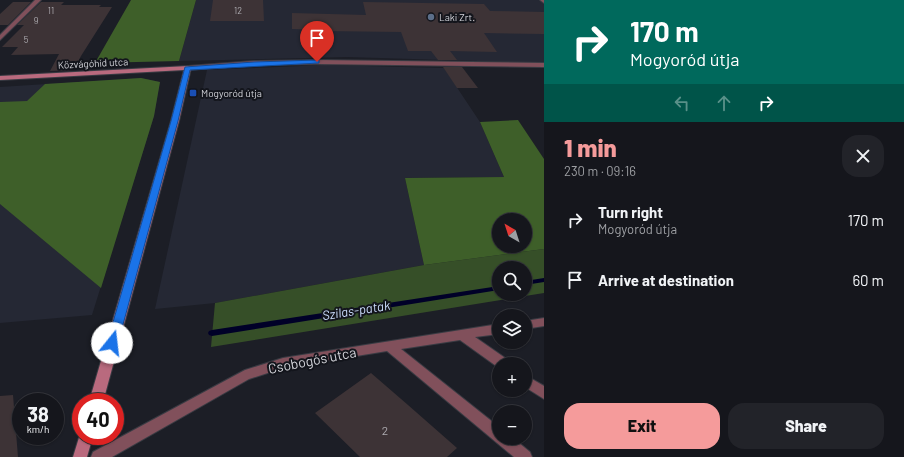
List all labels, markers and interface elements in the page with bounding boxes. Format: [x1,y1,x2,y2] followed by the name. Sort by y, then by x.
[48,5,54,16] house number: 11
[234,5,242,16] house number: 12
[439,11,475,23] place label: Laki Zrt.
[426,12,436,22] marker: Laki Zrt.
[630,14,699,48] text: 170 m
[34,15,39,26] house number: 9
[564,16,616,68] icon: right
[300,21,334,62] pin
[306,27,328,49] icon: arrive
[24,34,29,45] house number: 5
[630,48,740,70] text: Mogyoród útja
[58,55,128,71] street label: Közvágóhíd utca
[201,87,262,99] place label: Mogyoród útja
[188,88,198,98] marker: Mogyoród útja
[671,92,693,114] icon: left
[713,92,735,114] icon: ahead
[755,92,777,114] icon: right
[564,133,617,162] text: 1 min
[842,135,884,177] button: close
[564,163,636,179] text: 230 m · 09:16
[598,203,663,221] text: Turn right
[564,209,586,231] icon: right
[848,211,884,229] text: 170 m
[492,213,532,253] north arrow
[492,213,532,445] map controls
[598,221,677,237] text: Mogyoród útja
[492,261,532,301] button: search
[564,269,586,291] icon: arrive
[598,271,734,289] text: Arrive at destination
[852,271,884,289] text: 60 m
[321,297,392,323] water label: Szilas-patak
[492,309,532,349] button: layers
[91,322,133,364] position arrow
[267,343,357,377] street label: Csobogós utca
[492,357,532,397] button: +
[72,393,124,445] speed limit sign: 40
[27,402,49,426] text: 38
[564,403,720,449] button: Exit
[728,403,884,449] button: Share
[492,405,532,445] button: −
[27,423,49,435] text: km/h
[382,423,388,437] house number: 2

